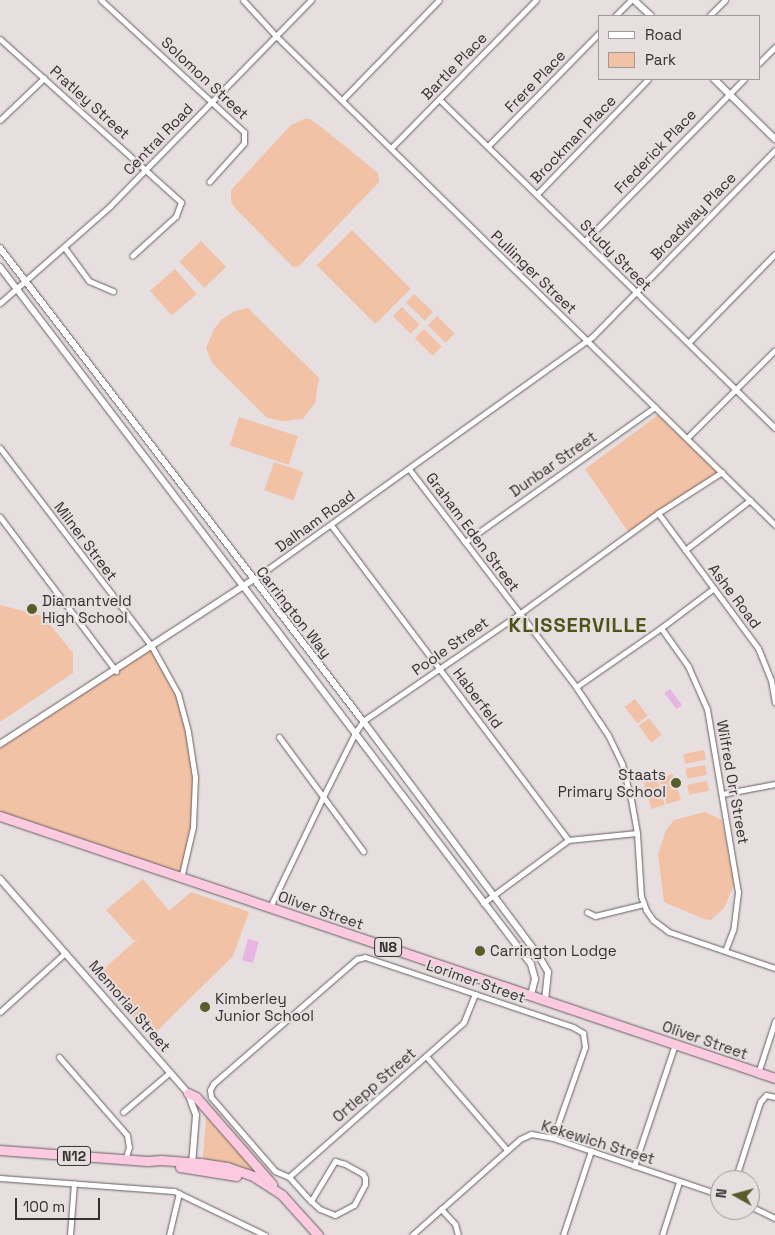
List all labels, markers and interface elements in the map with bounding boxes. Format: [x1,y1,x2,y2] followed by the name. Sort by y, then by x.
[598,15,760,80] legend
[645,25,682,44] text: Road
[417,29,491,103] street label: Bartle Place
[158,33,252,123] street label: Solomon Street
[501,46,569,116] street label: Frere Place
[645,50,676,69] text: Park
[46,62,134,142] street label: Pratley Street
[527,91,619,187] street label: Brockman Place
[119,99,197,179] street label: Central Road
[610,105,700,197] street label: Frederick Place
[647,168,739,264] street label: Broadway Place
[576,215,656,295] street label: Study Street
[487,227,581,317] street label: Pullinger Street
[506,427,600,501] street label: Dunbar Street
[422,469,524,595] street label: Graham Eden Street
[272,486,358,556] street label: Dalham Road
[51,498,121,584] street label: Milner Street
[705,560,765,632] street label: Ashe Road
[253,562,335,662] street label: Carrington Way
[42,591,132,626] place label: Diamantveld High School
[26,603,38,615] marker: Diamantveld High School
[408,613,492,679] street label: Poole Street
[507,613,649,637] district label: KLISSERVILLE
[449,664,507,732] street label: Haberfeld
[713,718,753,846] street label: Wilfred Orr Street
[558,765,666,800] place label: Staats Primary School
[670,777,682,789] marker: Staats Primary School
[276,887,366,933] street label: Oliver Street
[373,936,403,959] road number: N8
[490,942,617,960] place label: Carrington Lodge
[474,945,486,957] marker: Carrington Lodge
[424,956,528,1006] street label: Lorimer Street
[85,957,175,1055] street label: Memorial Street
[215,989,314,1024] place label: Kimberley Junior School
[199,1001,211,1013] marker: Kimberley Junior School
[660,1017,750,1063] street label: Oliver Street
[329,1044,419,1126] street label: Ortlepp Street
[539,1116,657,1168] street label: Kekewich Street
[56,1144,92,1168] road number: N12
[710,1170,760,1220] north arrow
[18,1188,102,1220] scale bar
[712,1188,731,1199] text: N
[23,1197,65,1216] text: 100 m

